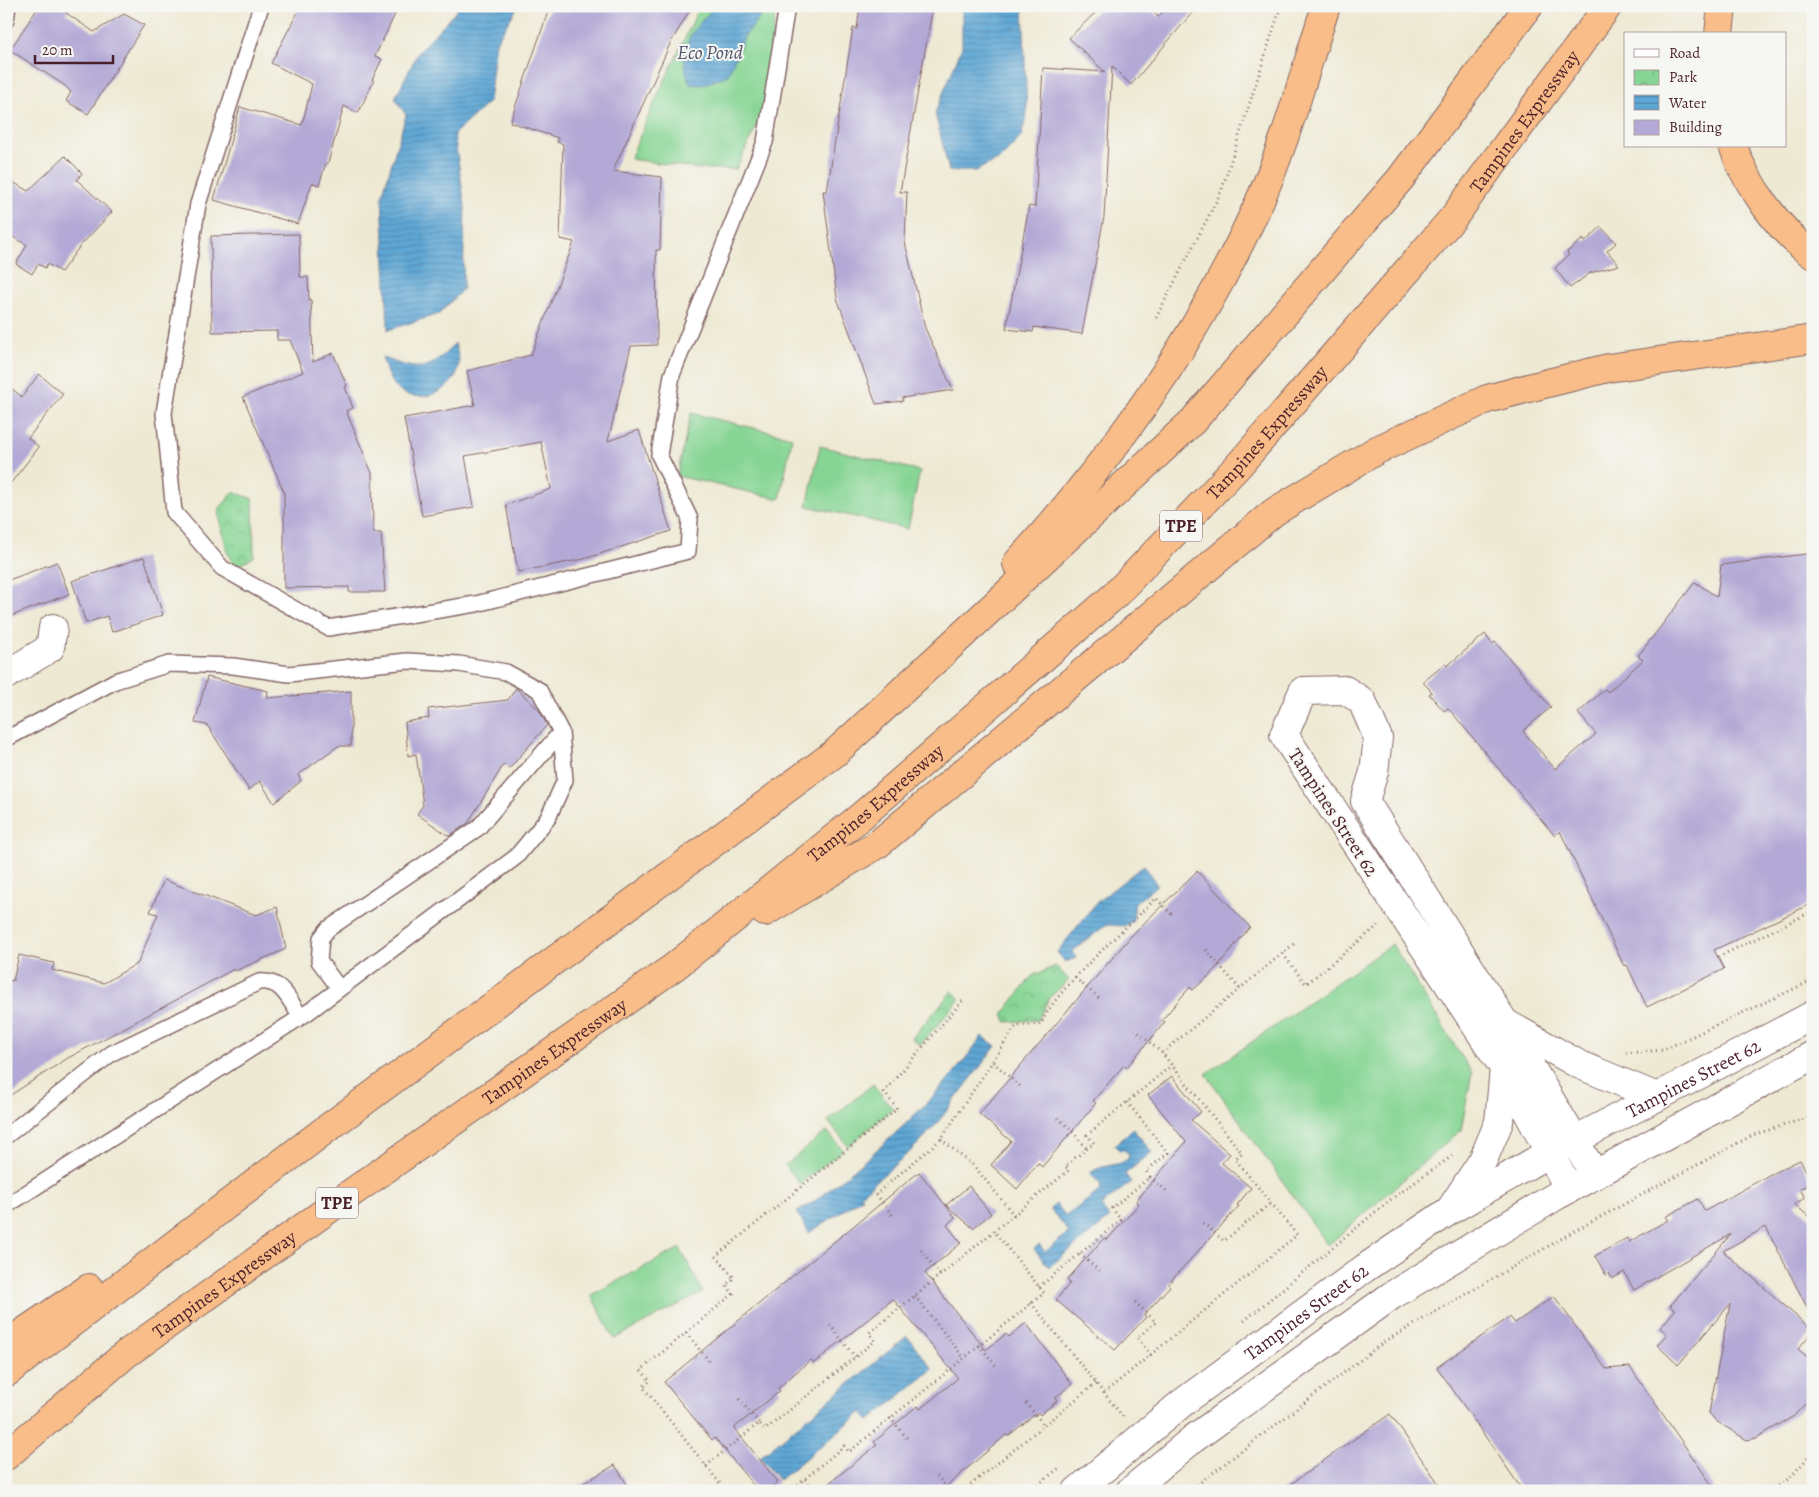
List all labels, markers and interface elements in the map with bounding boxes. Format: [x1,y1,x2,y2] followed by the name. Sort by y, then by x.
[35,32,112,64] scale bar
[1624,32,1786,148] legend
[677,39,744,66] water label: Eco Pond
[42,40,73,60] text: 20 m
[1669,43,1701,63] text: Road
[1464,44,1586,198] street label: Tampines Expressway
[1669,67,1698,87] text: Park
[1668,93,1706,113] text: Water
[1669,117,1722,137] text: Building
[1201,360,1334,506] street label: Tampines Expressway
[1160,511,1202,542] road number: TPE
[802,738,950,869] street label: Tampines Expressway
[1282,743,1384,882] street label: Tampines Street 62
[477,992,633,1111] street label: Tampines Expressway
[1622,1033,1765,1125] street label: Tampines Street 62
[316,1188,358,1218] road number: TPE
[147,1224,302,1345] street label: Tampines Expressway
[1239,1258,1374,1367] street label: Tampines Street 62

